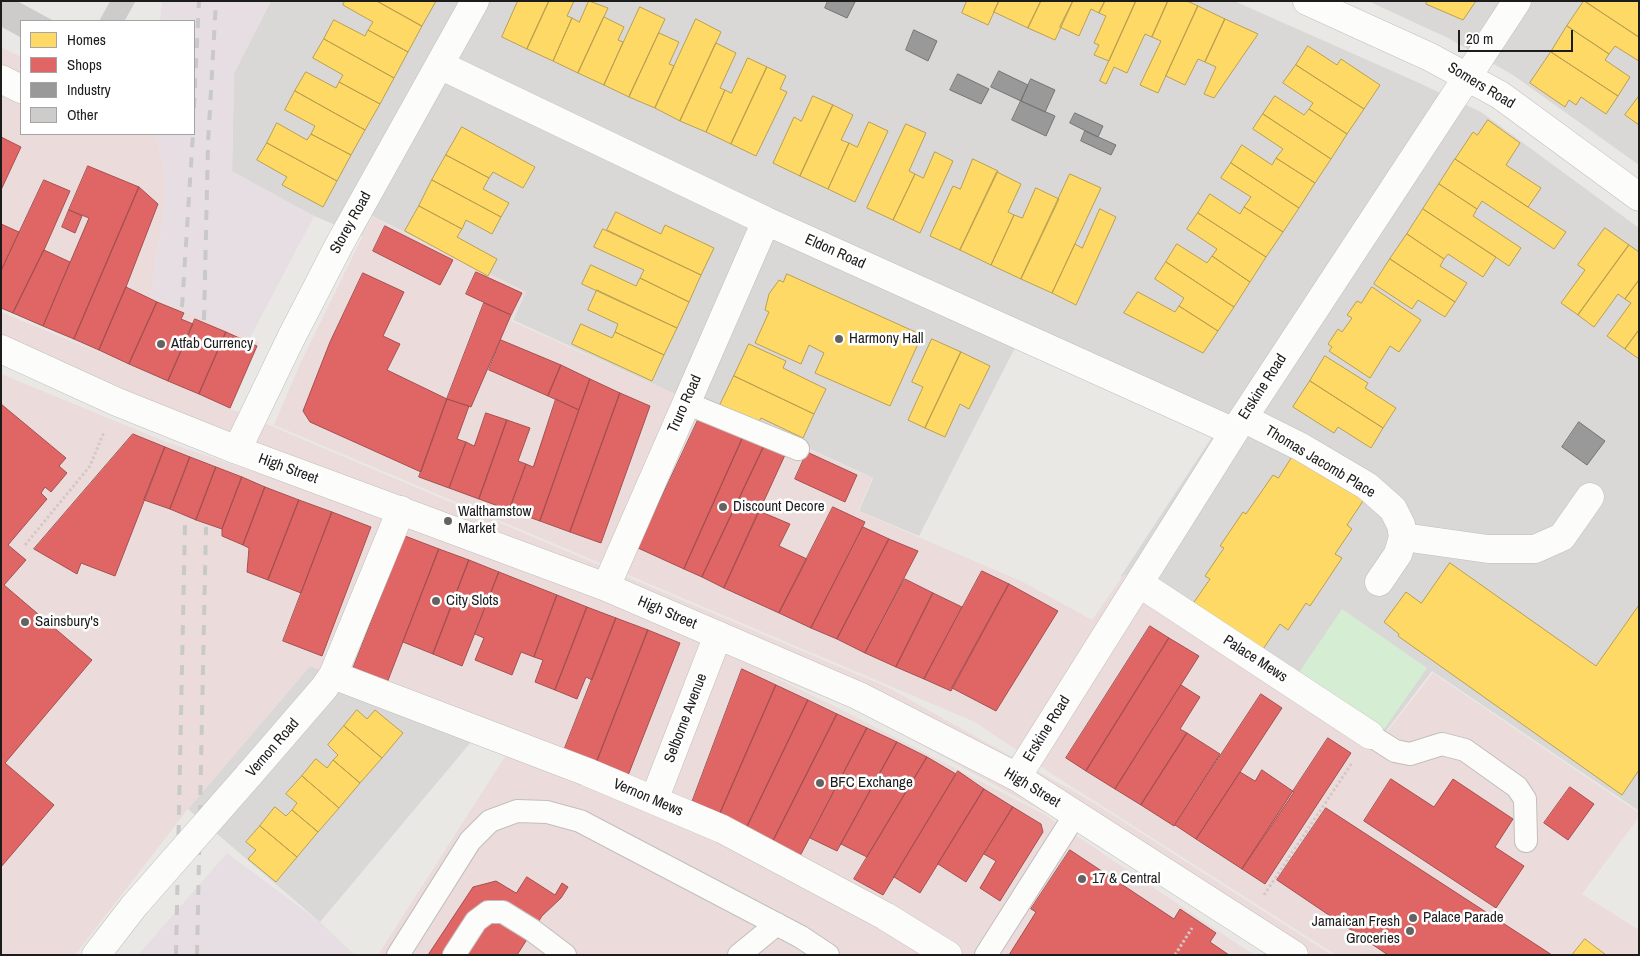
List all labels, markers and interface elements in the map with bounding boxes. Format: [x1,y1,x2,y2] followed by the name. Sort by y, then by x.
[20,20,195,135] legend
[1460,20,1575,52] scale bar
[1466,28,1493,49] text: 20 m
[67,29,106,50] text: Homes
[67,54,102,75] text: Shops
[1444,59,1518,113] street label: Somers Road
[67,79,111,100] text: Industry
[67,104,98,125] text: Other
[327,189,375,257] street label: Storey Road
[802,231,868,273] street label: Eldon Road
[849,330,923,348] place label: Harmony Hall
[833,333,845,345] marker: Harmony Hall
[171,335,253,353] place label: Atfab Currency
[155,338,167,350] marker: Atfab Currency
[1235,351,1291,423] street label: Erskine Road
[664,372,706,436] street label: Truro Road
[1262,422,1378,502] street label: Thomas Jacomb Place
[256,450,320,488] street label: High Street
[733,498,825,516] place label: Discount Decore
[717,501,729,513] marker: Discount Decore
[458,503,531,538] place label: Walthamstow Market
[442,515,454,527] marker: Walthamstow Market
[446,592,499,610] place label: City Slots
[635,593,699,633] street label: High Street
[430,595,442,607] marker: City Slots
[35,613,99,631] place label: Sainsbury's
[19,616,31,628] marker: Sainsbury's
[1219,632,1291,686] street label: Palace Mews
[661,671,711,765] street label: Selborne Avenue
[1020,693,1074,765] street label: Erskine Road
[243,715,303,781] street label: Vernon Road
[1001,764,1063,812] street label: High Street
[830,774,913,792] place label: BFC Exchange
[610,775,686,821] street label: Vernon Mews
[814,777,826,789] marker: BFC Exchange
[1092,870,1160,888] place label: 17 & Central
[1076,873,1088,885] marker: 17 & Central
[1423,909,1504,927] place label: Palace Parade
[1407,912,1419,924] marker: Palace Parade
[1312,913,1400,948] place label: Jamaican Fresh Groceries
[1404,925,1416,937] marker: Jamaican Fresh Groceries

